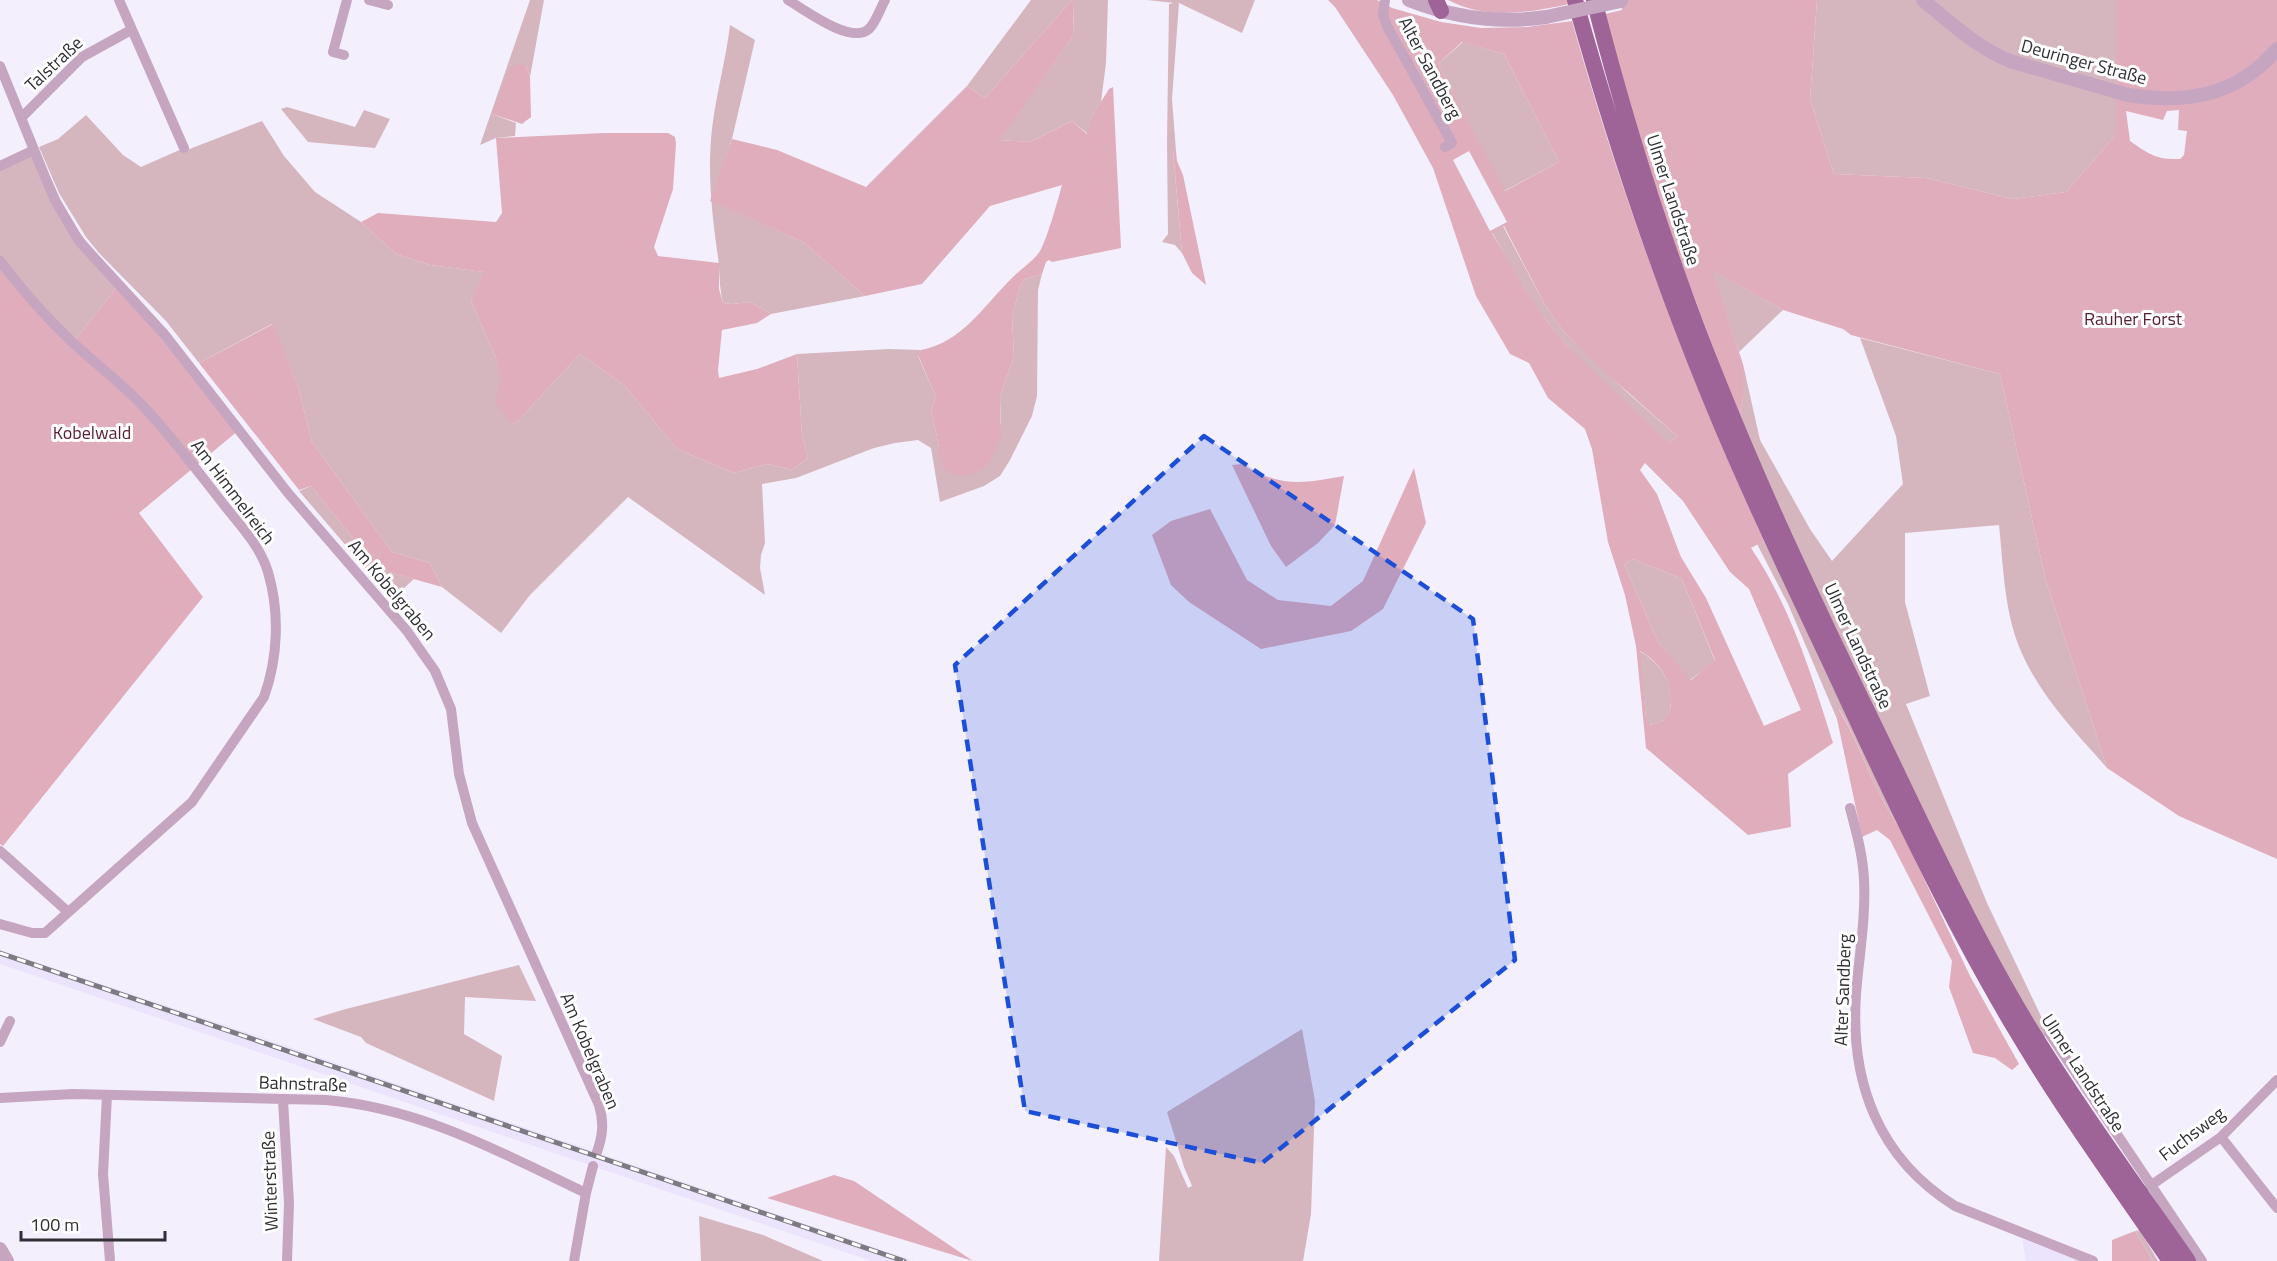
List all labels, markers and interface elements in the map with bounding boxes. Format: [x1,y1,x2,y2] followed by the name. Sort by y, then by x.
[1392,12,1469,124] street label: Alter Sandberg
[19,30,89,98] street label: Talstraße
[2018,32,2150,91] street label: Deuringer Straße
[1640,131,1707,269] street label: Ulmer Landstraße
[2084,305,2183,332] park label: Rauher Forst
[53,419,131,446] park label: Kobelwald
[185,433,282,550] street label: Am Himmelreich
[342,533,443,646] street label: Am Kobelgraben
[1817,578,1899,713] street label: Ulmer Landstraße
[1827,933,1858,1047] street label: Alter Sandberg
[554,988,627,1113] street label: Am Kobelgraben
[2035,1008,2132,1137] street label: Ulmer Landstraße
[258,1068,348,1099] street label: Bahnstraße
[2153,1100,2230,1167] street label: Fuchsweg
[254,1130,285,1232] street label: Winterstraße
[21,1204,165,1242] scale bar
[30,1211,79,1238] text: 100 m

